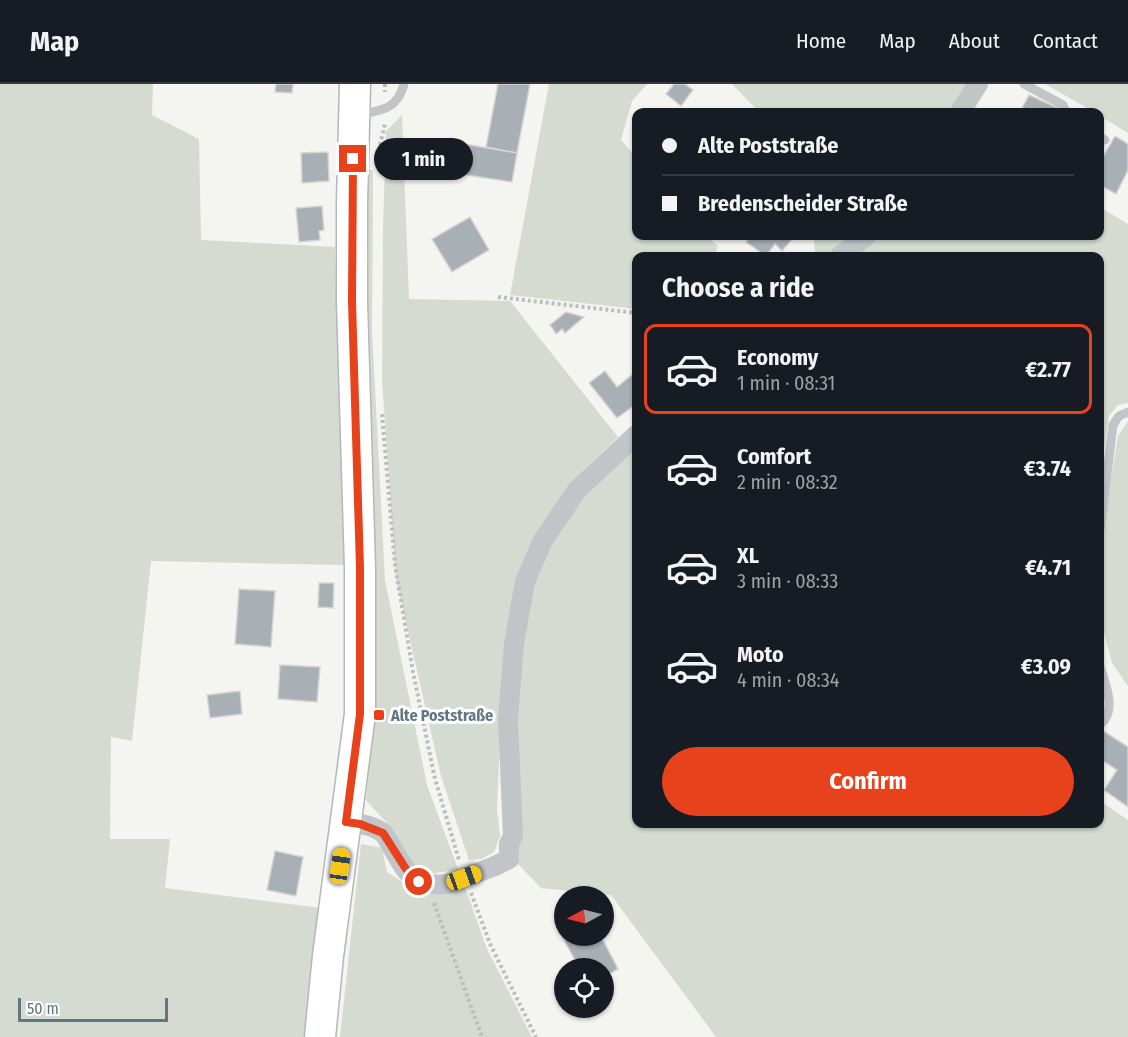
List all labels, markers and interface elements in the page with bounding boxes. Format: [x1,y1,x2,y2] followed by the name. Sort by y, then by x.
[30,25,79,58] text: Map
[796,28,846,54] text: Home
[879,28,916,54] text: Map
[949,28,1000,54] text: About
[1033,28,1098,54] text: Contact
[698,132,839,159] text: Alte Poststraße
[374,138,473,180] callout: 1 min
[339,145,366,172] route end
[402,147,445,171] text: 1 min
[698,190,908,217] text: Bredenscheider Straße
[662,272,814,304] text: Choose a ride
[665,342,719,396] icon: car
[737,344,818,371] text: Economy
[1025,356,1071,383] text: €2.77
[737,371,835,395] text: 1 min · 08:31
[665,441,719,495] icon: car
[737,443,811,470] text: Comfort
[1024,455,1071,482] text: €3.74
[737,470,838,494] text: 2 min · 08:32
[665,540,719,594] icon: car
[737,542,759,569] text: XL
[1025,554,1071,581] text: €4.71
[737,569,838,593] text: 3 min · 08:33
[665,639,719,693] icon: car
[737,641,784,668] text: Moto
[1021,653,1071,680] text: €3.09
[737,668,839,692] text: 4 min · 08:34
[390,706,493,725] place label: Alte Poststraße
[372,708,386,722] marker: Alte Poststraße
[662,747,1074,816] button: Confirm
[329,847,351,885] car
[444,863,484,893] car
[405,868,432,895] route start
[554,886,614,946] north arrow
[554,886,614,1018] map controls
[554,958,614,1018] button: locate
[18,995,168,1022] scale bar
[27,999,59,1018] text: 50 m

